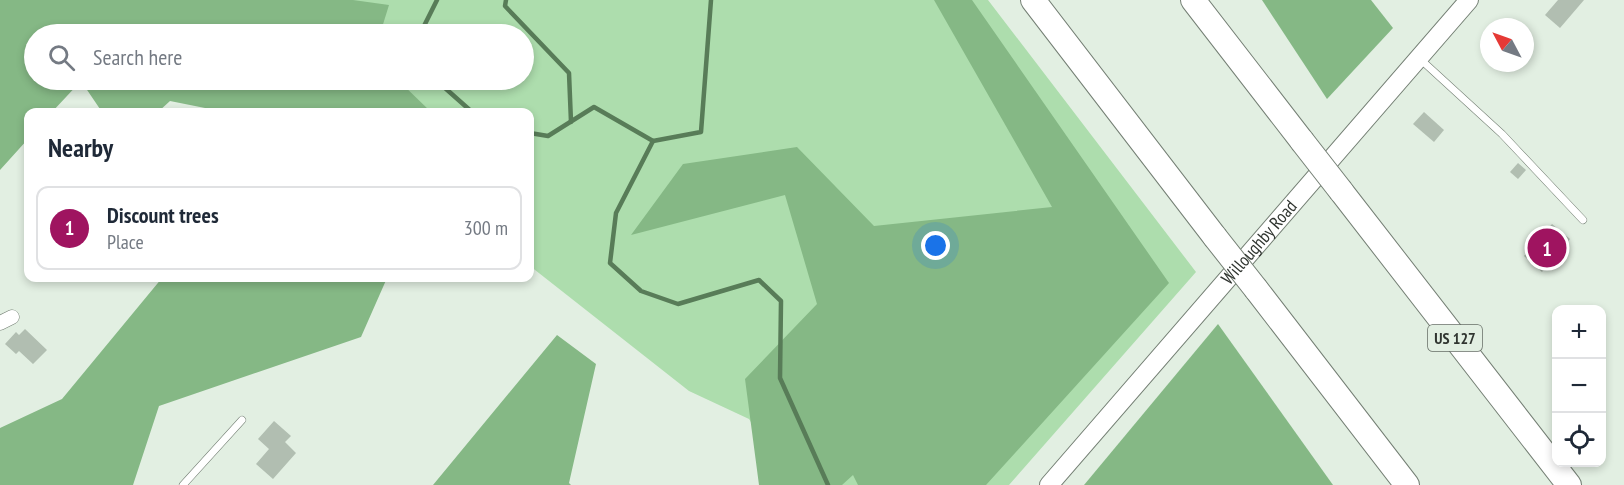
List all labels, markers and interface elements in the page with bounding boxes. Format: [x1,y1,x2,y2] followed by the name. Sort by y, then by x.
[1480,18,1534,72] north arrow
[24,24,534,90] search box
[45,41,78,74] icon: search
[93,43,182,71] text: Search here
[48,131,113,164] text: Nearby
[1216,195,1302,289] street label: Willoughby Road
[107,201,219,229] text: Discount trees
[65,215,74,241] text: 1
[464,215,508,241] text: 300 m
[1528,226,1566,270] pin: 1
[107,229,144,255] text: Place
[921,231,950,260] your location
[1552,305,1606,467] map controls
[1552,305,1606,359] button: +
[1428,325,1482,351] road number: US 127
[1552,359,1606,413] button: −
[1552,413,1606,467] button: locate

